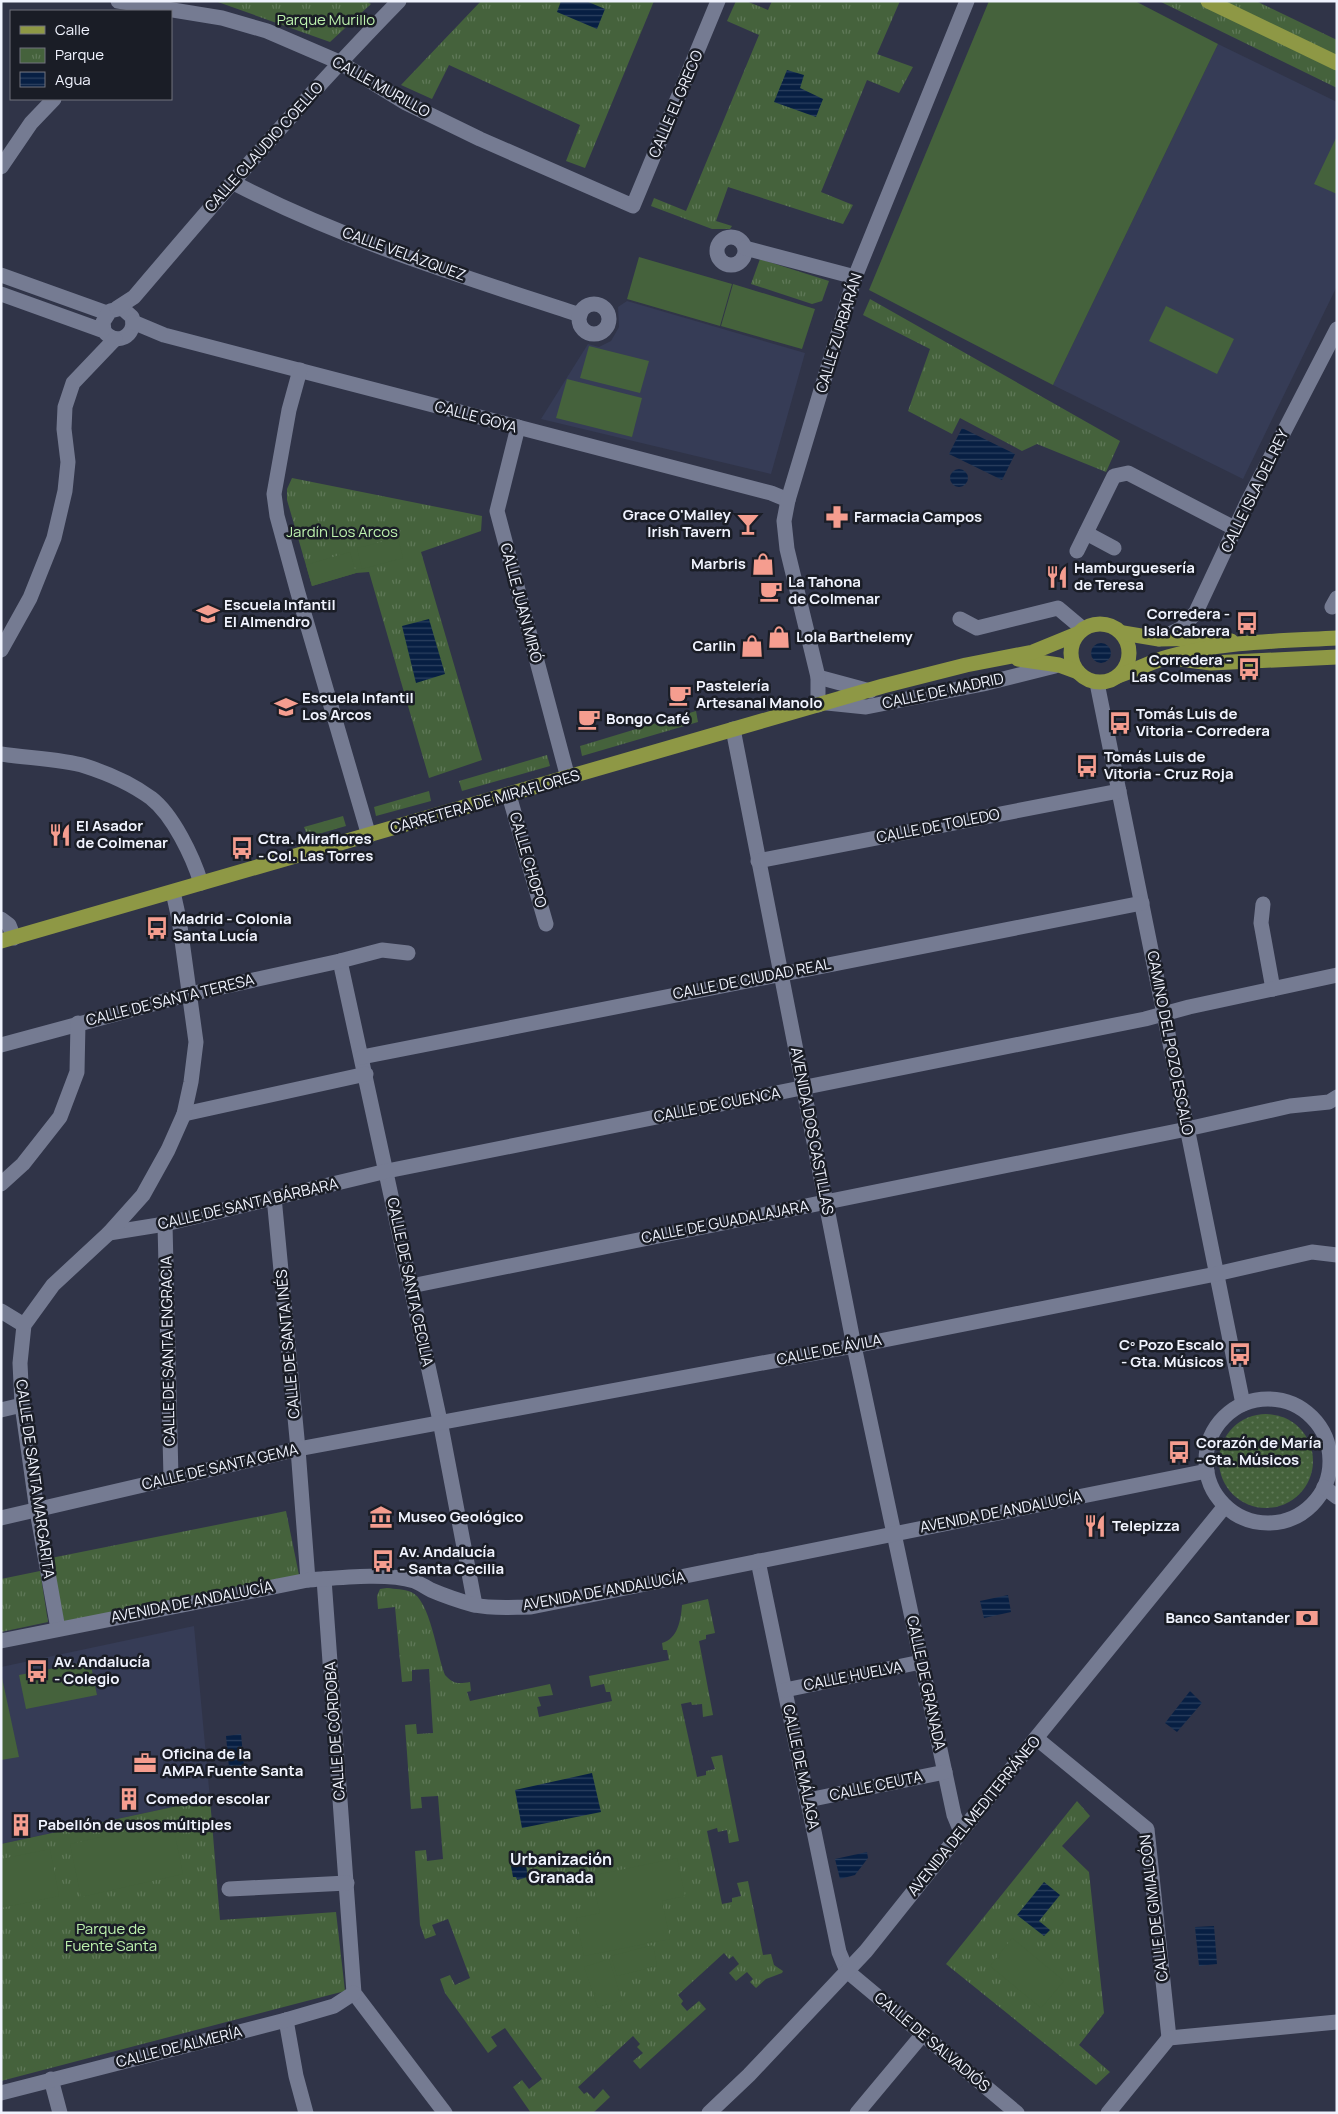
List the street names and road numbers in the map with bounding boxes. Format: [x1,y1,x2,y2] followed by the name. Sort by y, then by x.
[643,47,708,161] street label: CALLE EL GRECO
[329,51,434,122] street label: CALLE MURILLO
[199,77,328,216] street label: CALLE CLAUDIO COELLO
[340,221,469,286] street label: CALLE VELÁZQUEZ
[810,271,867,395] street label: CALLE ZURBARÁN
[433,395,520,438] street label: CALLE GOYA
[1216,425,1294,556] street label: CALLE ISLA DEL REY
[495,541,548,665] street label: CALLE JUAN MIRÓ
[880,667,1006,714] street label: CALLE DE MADRID
[388,764,582,839] street label: CARRETERA DE MIRAFLORES
[874,803,1002,848] street label: CALLE DE TOLEDO
[505,810,552,910] street label: CALLE CHOPO
[1142,949,1199,1137] street label: CAMINO DEL POZO ESCALO
[671,953,833,1004] street label: CALLE DE CIUDAD REAL
[84,968,257,1031] street label: CALLE DE SANTA TERESA
[786,1045,839,1217] street label: AVENIDA DOS CASTILLAS
[652,1082,782,1127] street label: CALLE DE CUENCA
[156,1172,341,1234] street label: CALLE DE SANTA BÁRBARA
[382,1195,439,1369] street label: CALLE DE SANTA CECILIA
[639,1195,811,1248] street label: CALLE DE GUADALAJARA
[155,1255,180,1446] street label: CALLE DE SANTA ENGRACIA
[271,1269,304,1420] street label: CALLE DE SANTA INÉS
[775,1329,884,1370] street label: CALLE DE ÁVILA
[11,1378,60,1580] street label: CALLE DE SANTA MARGARITA
[140,1438,301,1495] street label: CALLE DE SANTA GEMA
[918,1485,1084,1538] street label: AVENIDA DE ANDALUCÍA
[521,1566,687,1615] street label: AVENIDA DE ANDALUCÍA
[109,1575,275,1628] street label: AVENIDA DE ANDALUCÍA
[902,1614,951,1753] street label: CALLE DE GRANADA
[802,1656,905,1695] street label: CALLE HUELVA
[319,1660,350,1801] street label: CALLE DE CÓRDOBA
[778,1703,825,1832] street label: CALLE DE MÁLAGA
[902,1731,1045,1900] street label: AVENIDA DEL MEDITERRÁNEO
[827,1765,925,1806] street label: CALLE CEUTA
[1134,1834,1173,1983] street label: CALLE DE GIMIALCÓN
[870,1987,995,2096] street label: CALLE DE SALVADIÓS
[114,2021,245,2072] street label: CALLE DE ALMERÍA

